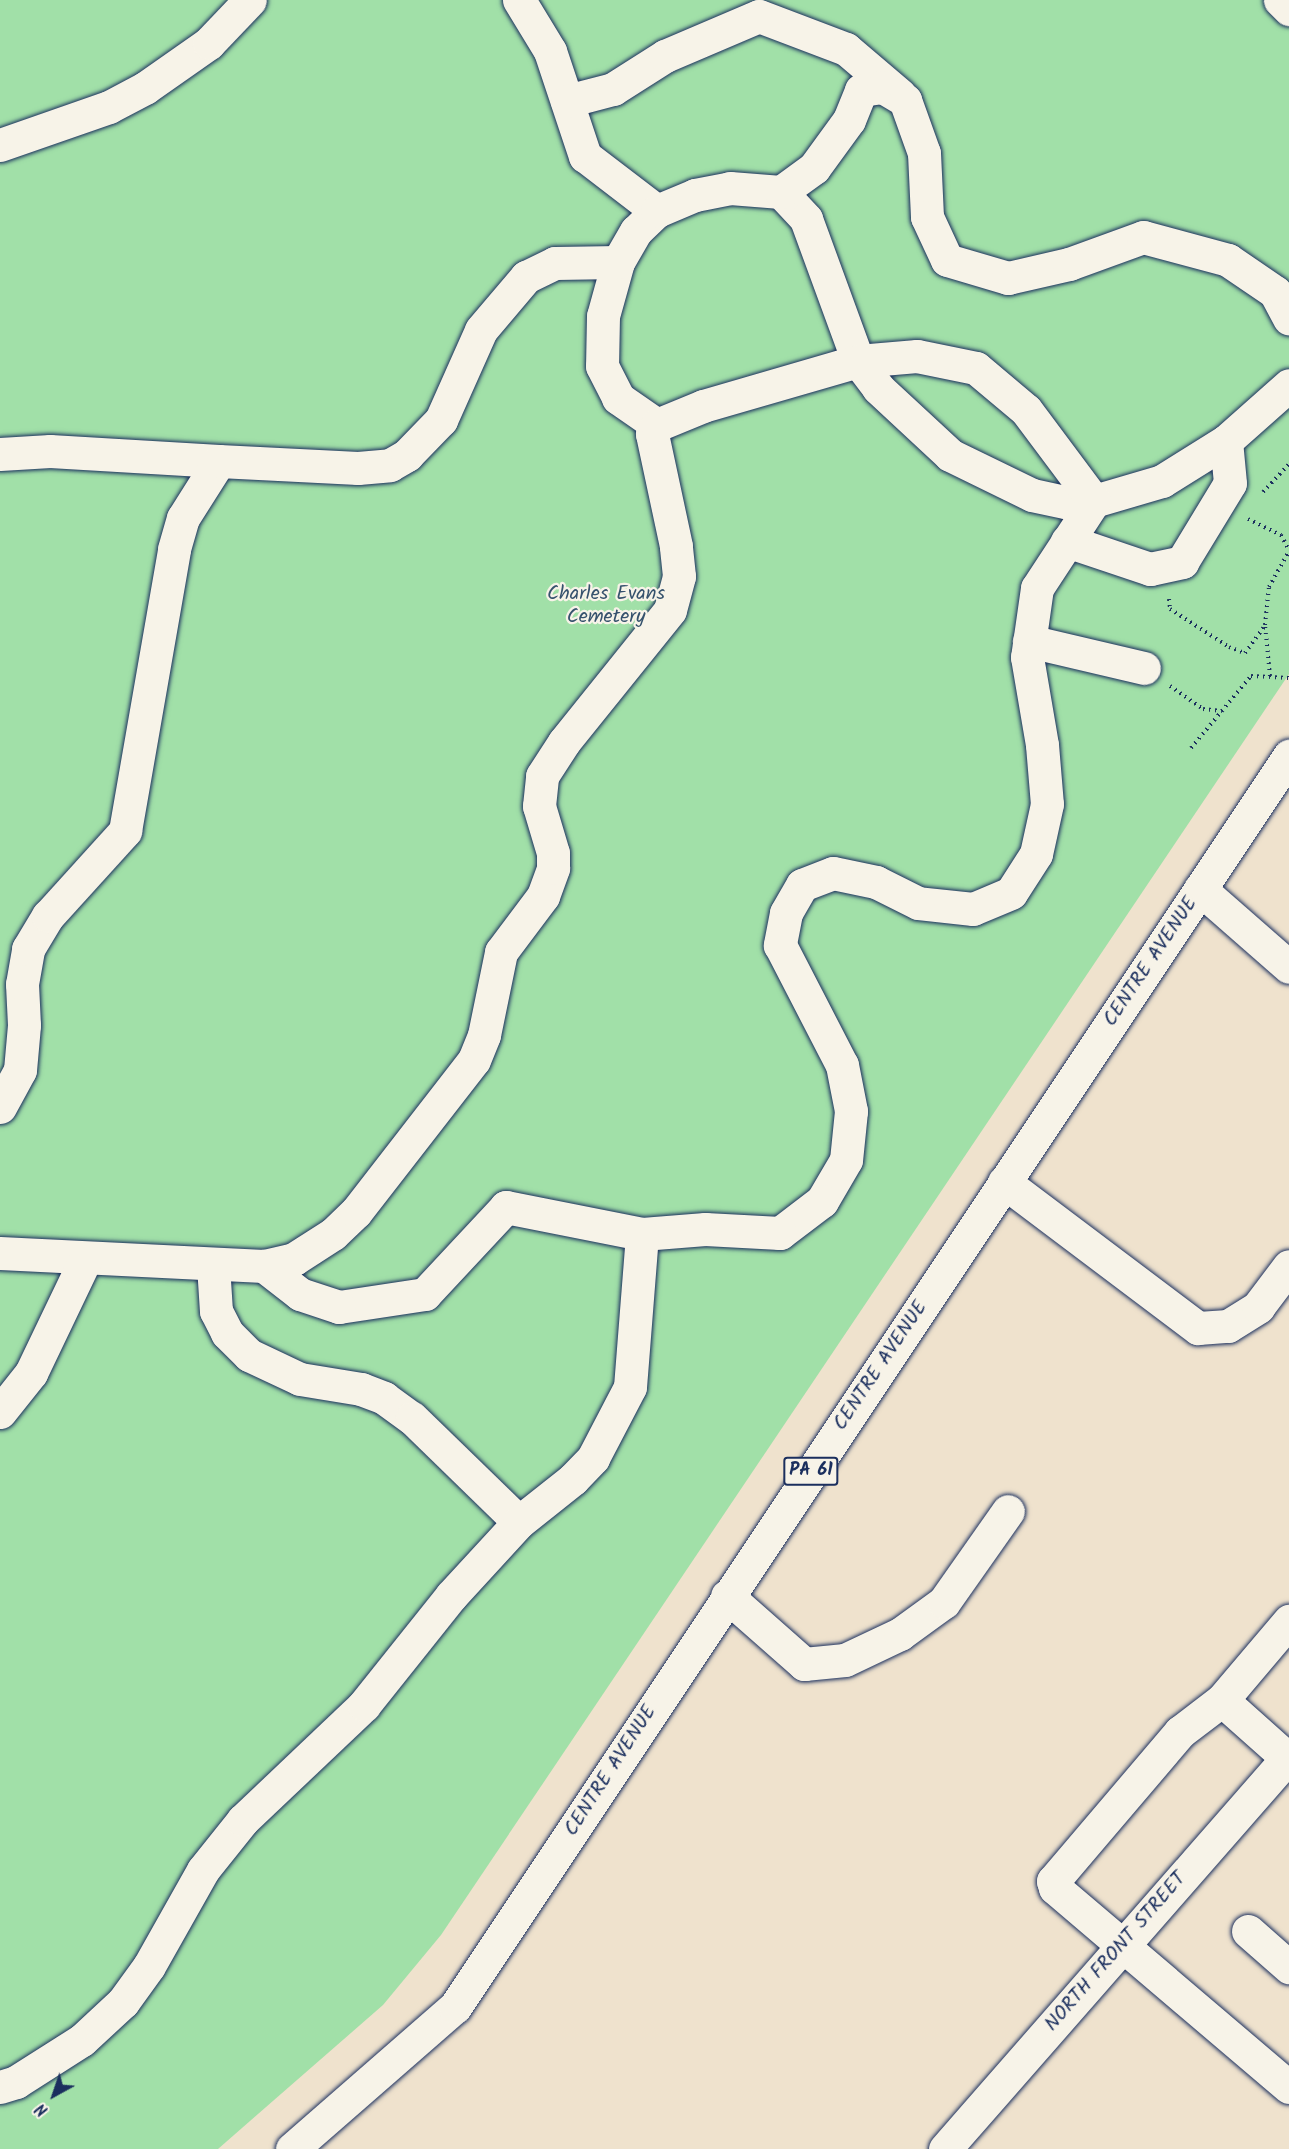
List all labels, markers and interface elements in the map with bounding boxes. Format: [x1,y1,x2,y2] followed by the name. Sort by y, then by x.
[547,582,665,629] park label: Charles Evans Cemetery
[1099,893,1203,1031] street label: CENTRE AVENUE
[829,1297,933,1435] street label: CENTRE AVENUE
[782,1456,840,1486] road number: PA 61
[560,1701,662,1841] street label: CENTRE AVENUE
[1040,1867,1192,2037] street label: NORTH FRONT STREET
[24,2065,84,2125] north arrow
[30,2096,54,2122] text: N

